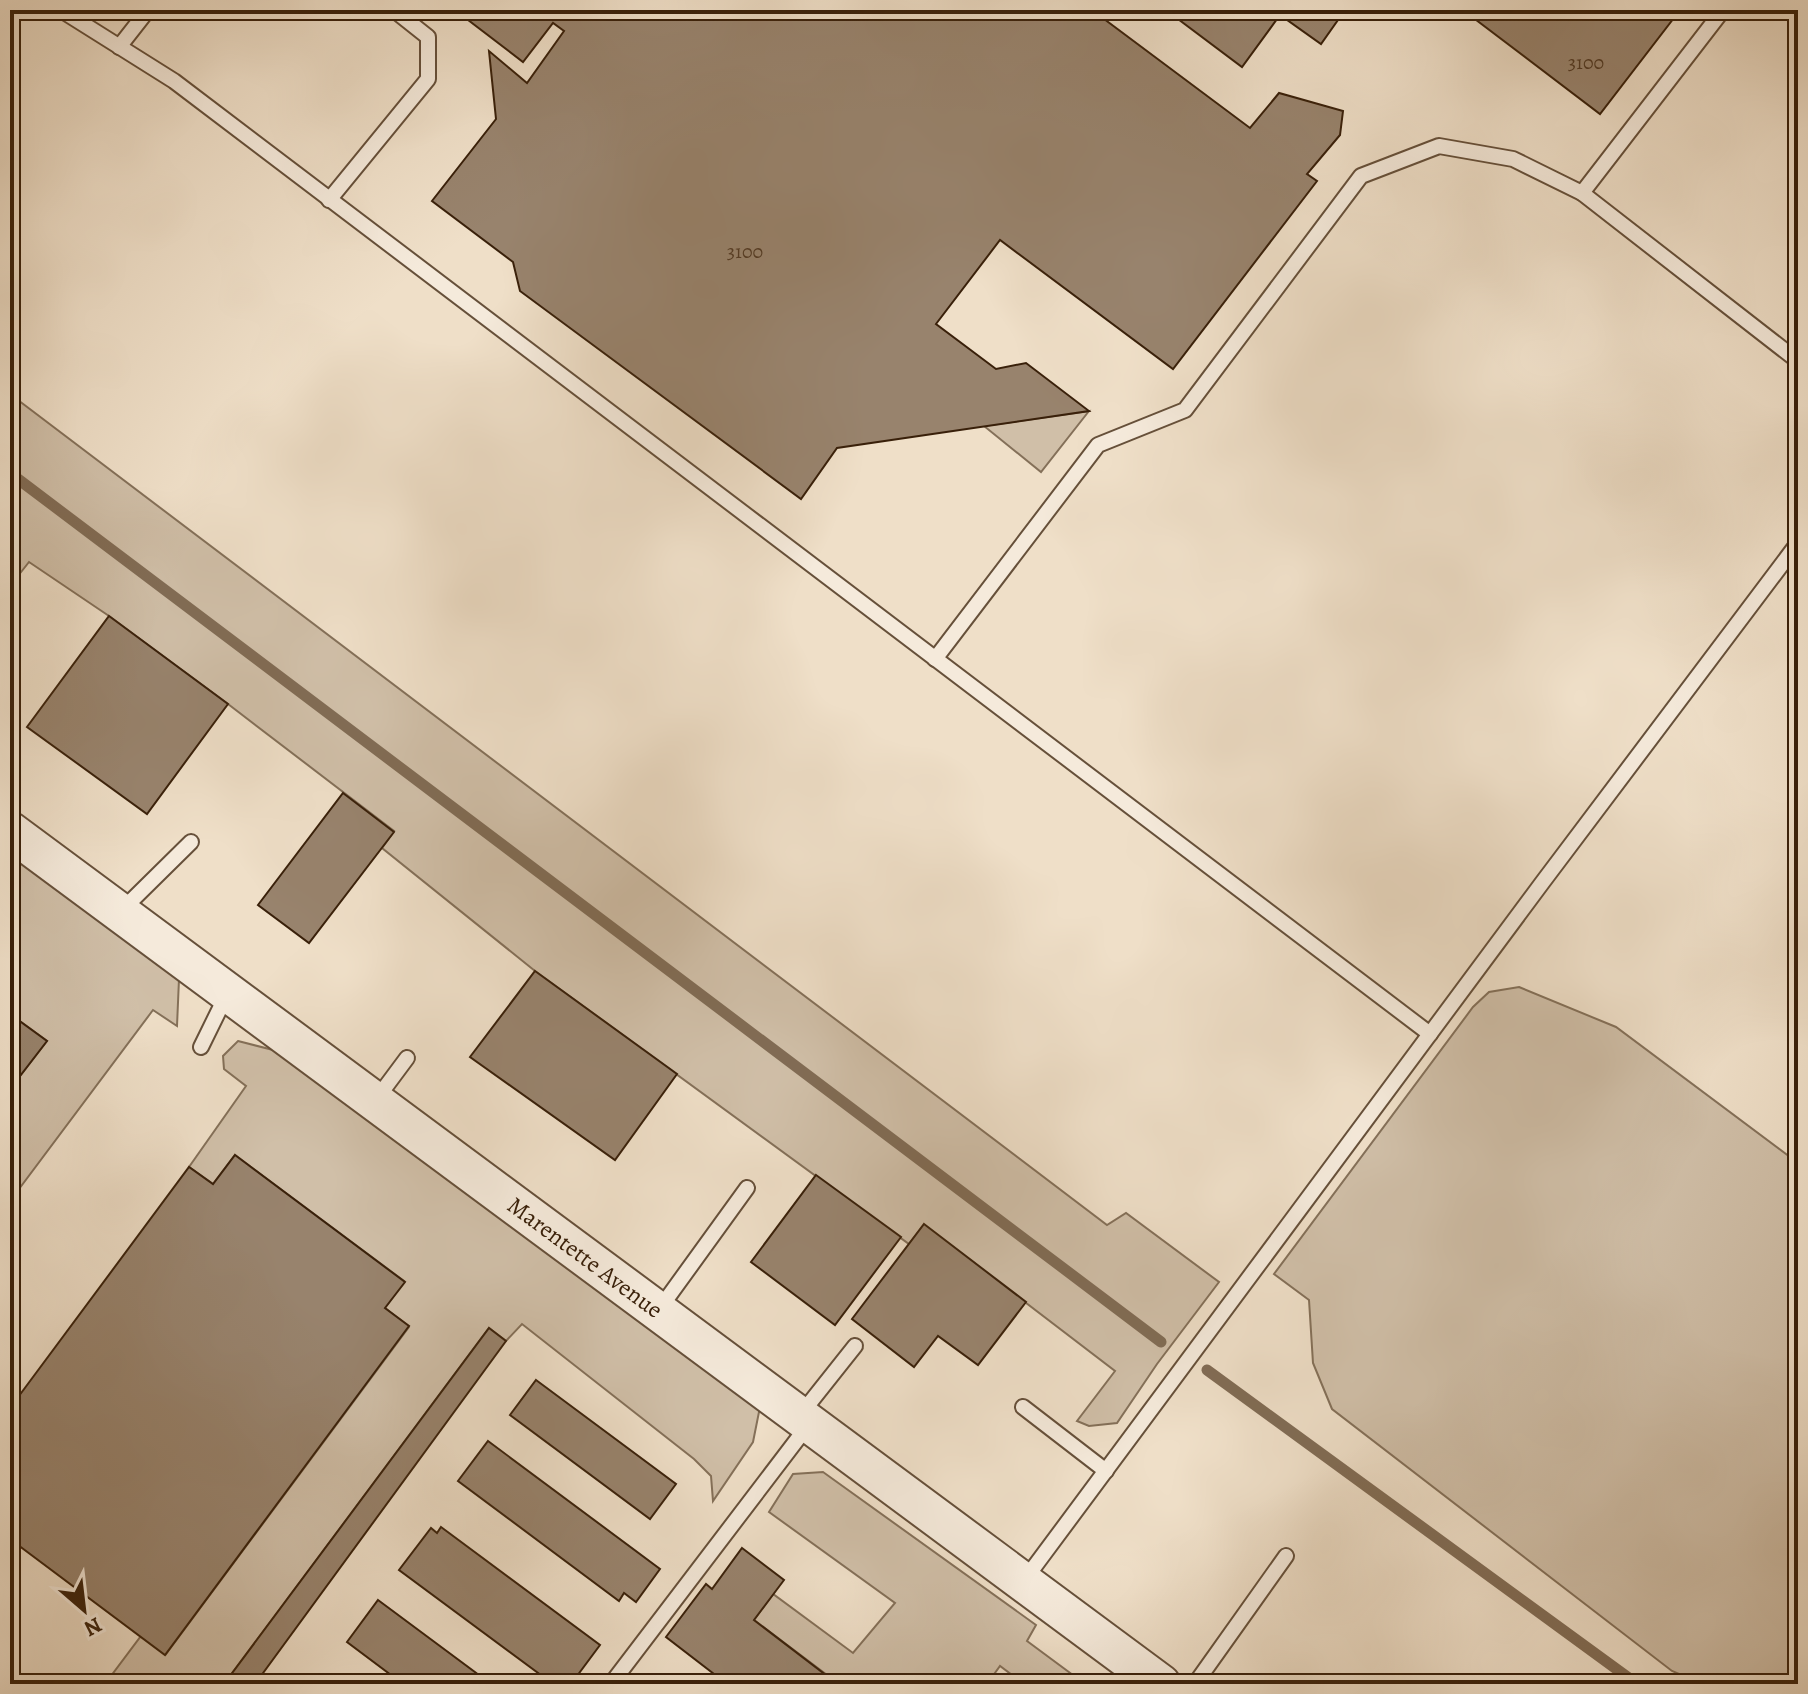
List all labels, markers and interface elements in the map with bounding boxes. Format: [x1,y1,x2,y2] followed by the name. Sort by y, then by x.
[1568,49,1604,76] house number: 3100
[727,238,763,265] house number: 3100
[501,1189,669,1325] street label: Marentette Avenue
[44,1570,124,1650] north arrow
[79,1610,107,1644] text: N

